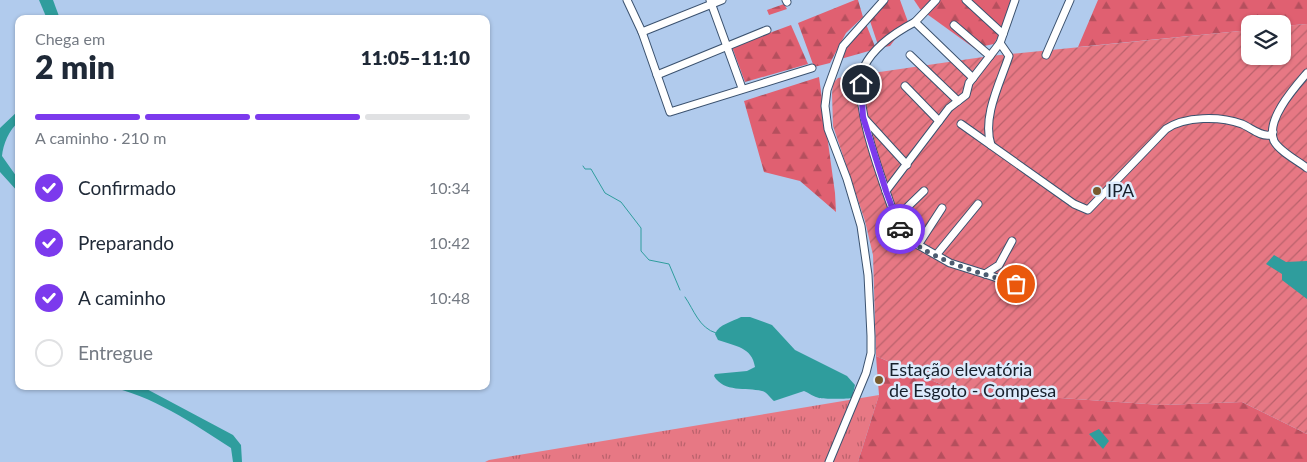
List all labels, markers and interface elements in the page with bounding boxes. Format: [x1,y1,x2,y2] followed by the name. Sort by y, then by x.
[1241,15,1291,65] map controls
[1241,15,1291,65] button: layers
[35,29,105,48] text: Chega em
[361,46,470,69] text: 11:05–11:10
[35,47,115,86] text: 2 min
[840,63,882,105] pin
[847,70,875,98] icon: home
[35,128,166,147] text: A caminho · 210 m
[35,174,63,202] icon: check
[78,176,176,199] text: Confirmado
[429,178,470,197] text: 10:34
[1107,179,1135,201] place label: IPA
[1091,185,1103,197] marker: IPA
[875,204,925,254] courier
[886,215,914,243] icon: car
[35,229,63,257] icon: check
[78,231,174,254] text: Preparando
[429,233,470,252] text: 10:42
[995,263,1037,305] pin
[1002,270,1030,298] icon: bag
[35,284,63,312] icon: check
[78,286,166,309] text: A caminho
[429,288,470,307] text: 10:48
[78,341,153,364] text: Entregue
[889,358,1056,401] place label: Estação elevatória de Esgoto - Compesa
[873,374,885,386] marker: Estação elevatória de Esgoto - Compesa

